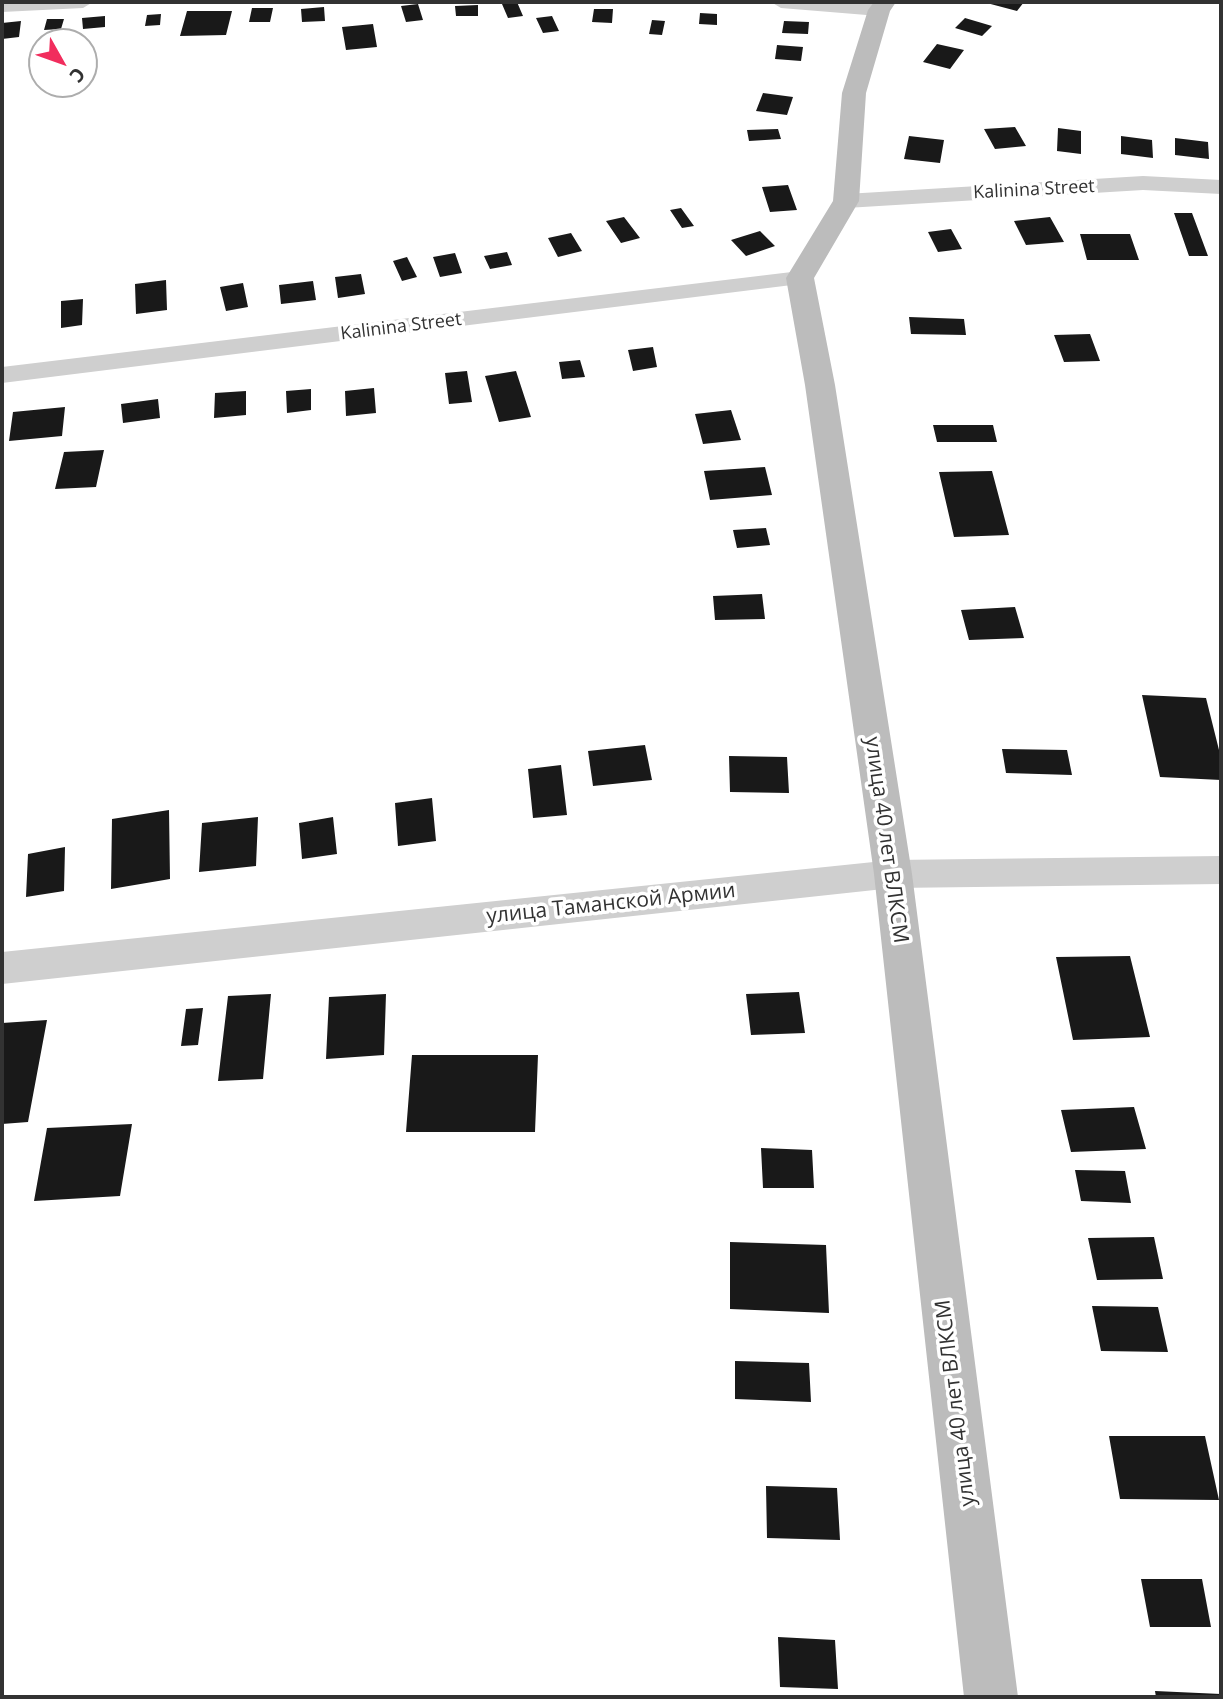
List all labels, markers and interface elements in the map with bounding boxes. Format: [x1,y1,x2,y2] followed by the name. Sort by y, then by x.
[28,28,98,98] north arrow
[64,62,91,88] text: С
[973,176,1095,204] street label: Kalinina Street
[339,309,463,345] street label: Kalinina Street
[859,735,913,945] street label: улица 40 лет ВЛКСМ
[485,878,737,930] street label: улица Таманской Армии
[931,1298,981,1508] street label: улица 40 лет ВЛКСМ

